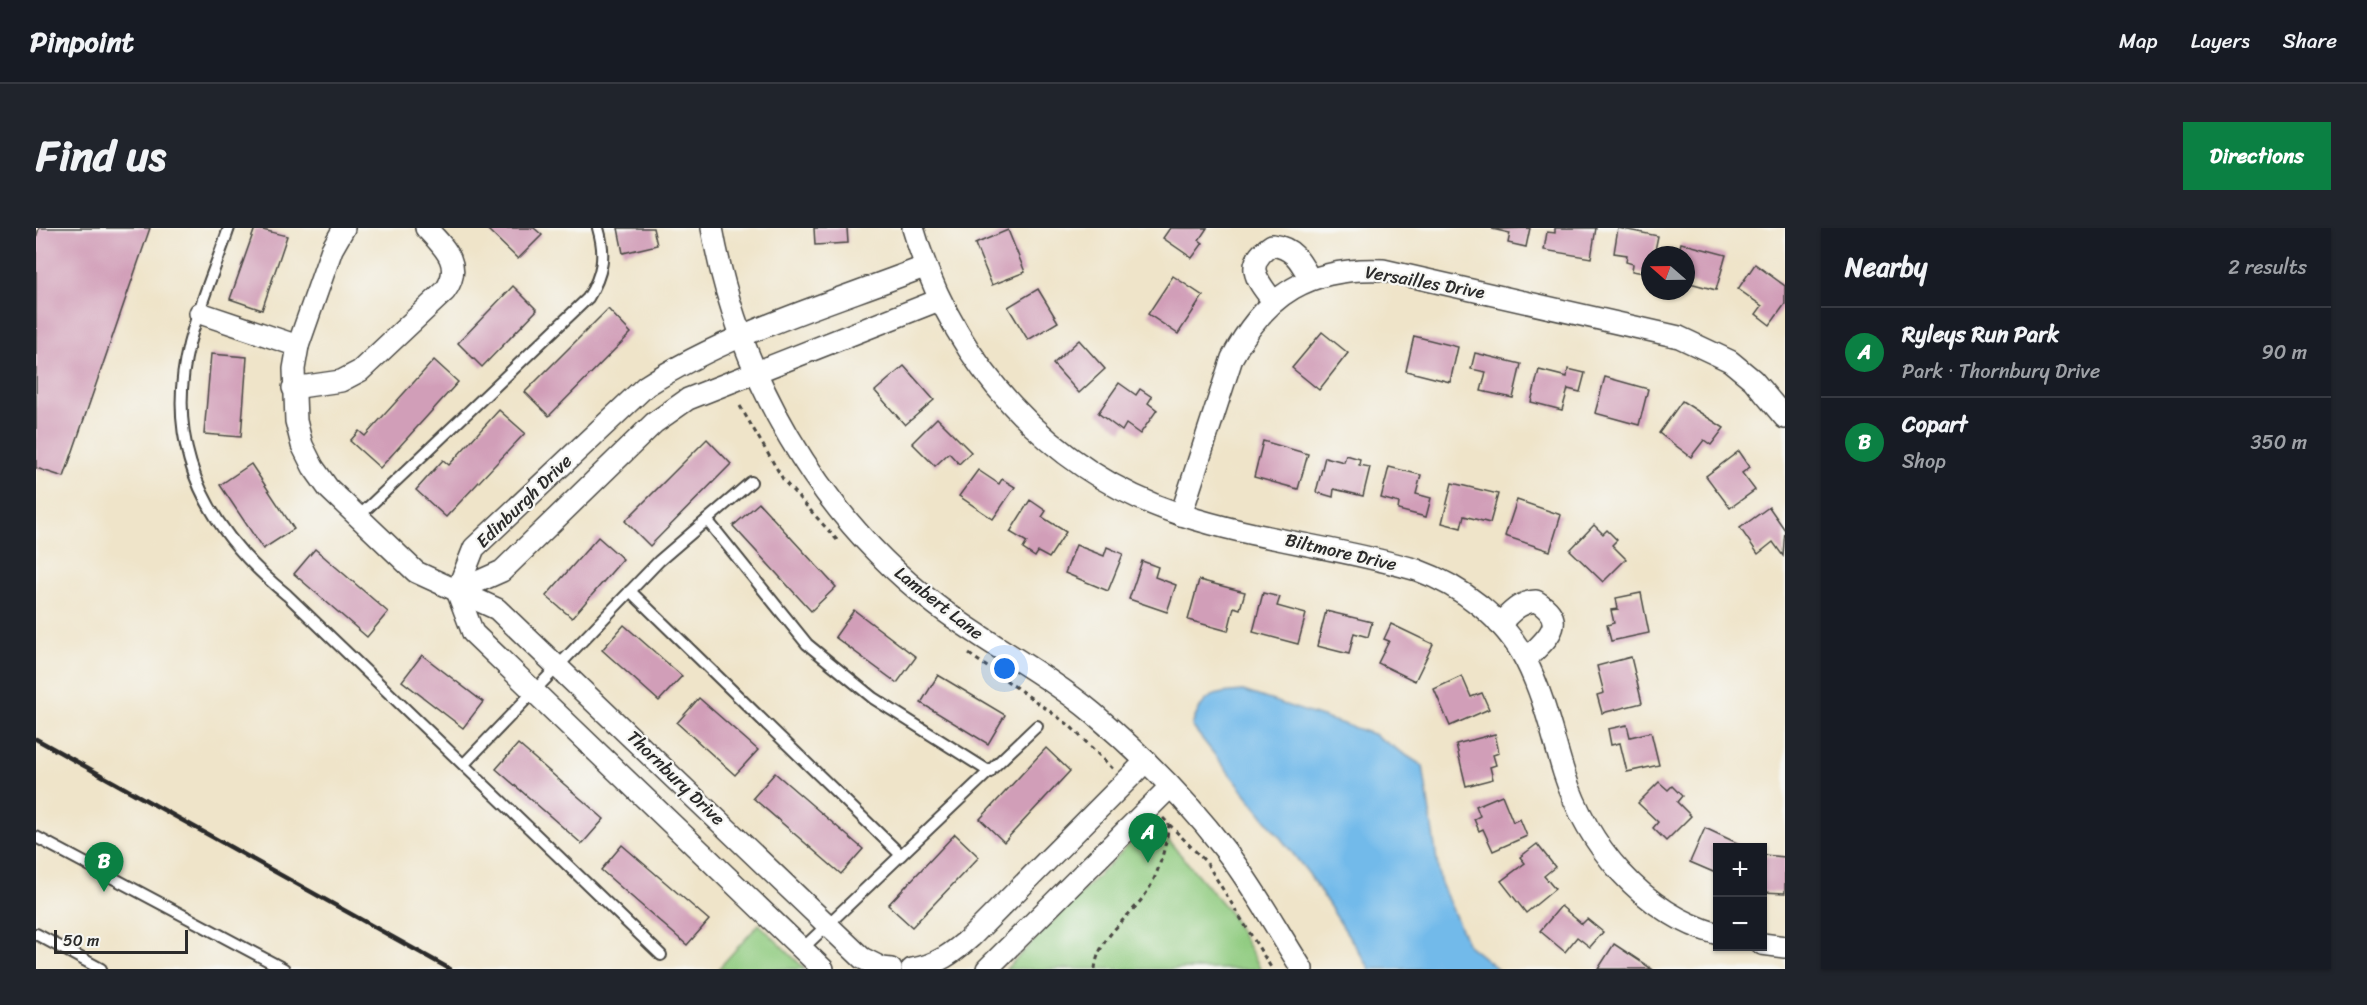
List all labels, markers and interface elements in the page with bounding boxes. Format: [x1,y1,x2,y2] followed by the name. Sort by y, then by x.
[30,17,134,66] text: Pinpoint
[2119,22,2158,60] text: Map
[2191,22,2250,60] text: Layers
[2283,22,2337,60] text: Share
[36,119,166,193] text: Find us
[2183,122,2331,190] button: Directions
[1845,244,1927,290] text: Nearby
[1641,246,1695,300] north arrow
[2228,250,2307,285] text: 2 results
[1363,256,1488,308] street label: Versailles Drive
[1902,315,2059,354] text: Ryleys Run Park
[1858,335,1871,370] text: A
[2262,335,2307,370] text: 90 m
[1902,354,2100,389] text: Park · Thornbury Drive
[1902,405,1967,444] text: Copart
[1858,425,1871,460] text: B
[2251,425,2307,460] text: 350 m
[1902,444,1946,479] text: Shop
[468,446,580,556] street label: Edinburgh Drive
[1282,524,1400,580] street label: Biltmore Drive
[887,558,991,648] street label: Lambert Lane
[990,654,1019,683] your location
[619,722,733,834] street label: Thornbury Drive
[1128,814,1168,863] pin: A
[84,842,124,892] pin: B
[1713,843,1767,951] map controls
[1713,843,1767,897] button: +
[1713,897,1767,951] button: −
[63,926,99,955] text: 50 m
[54,927,188,954] scale bar

